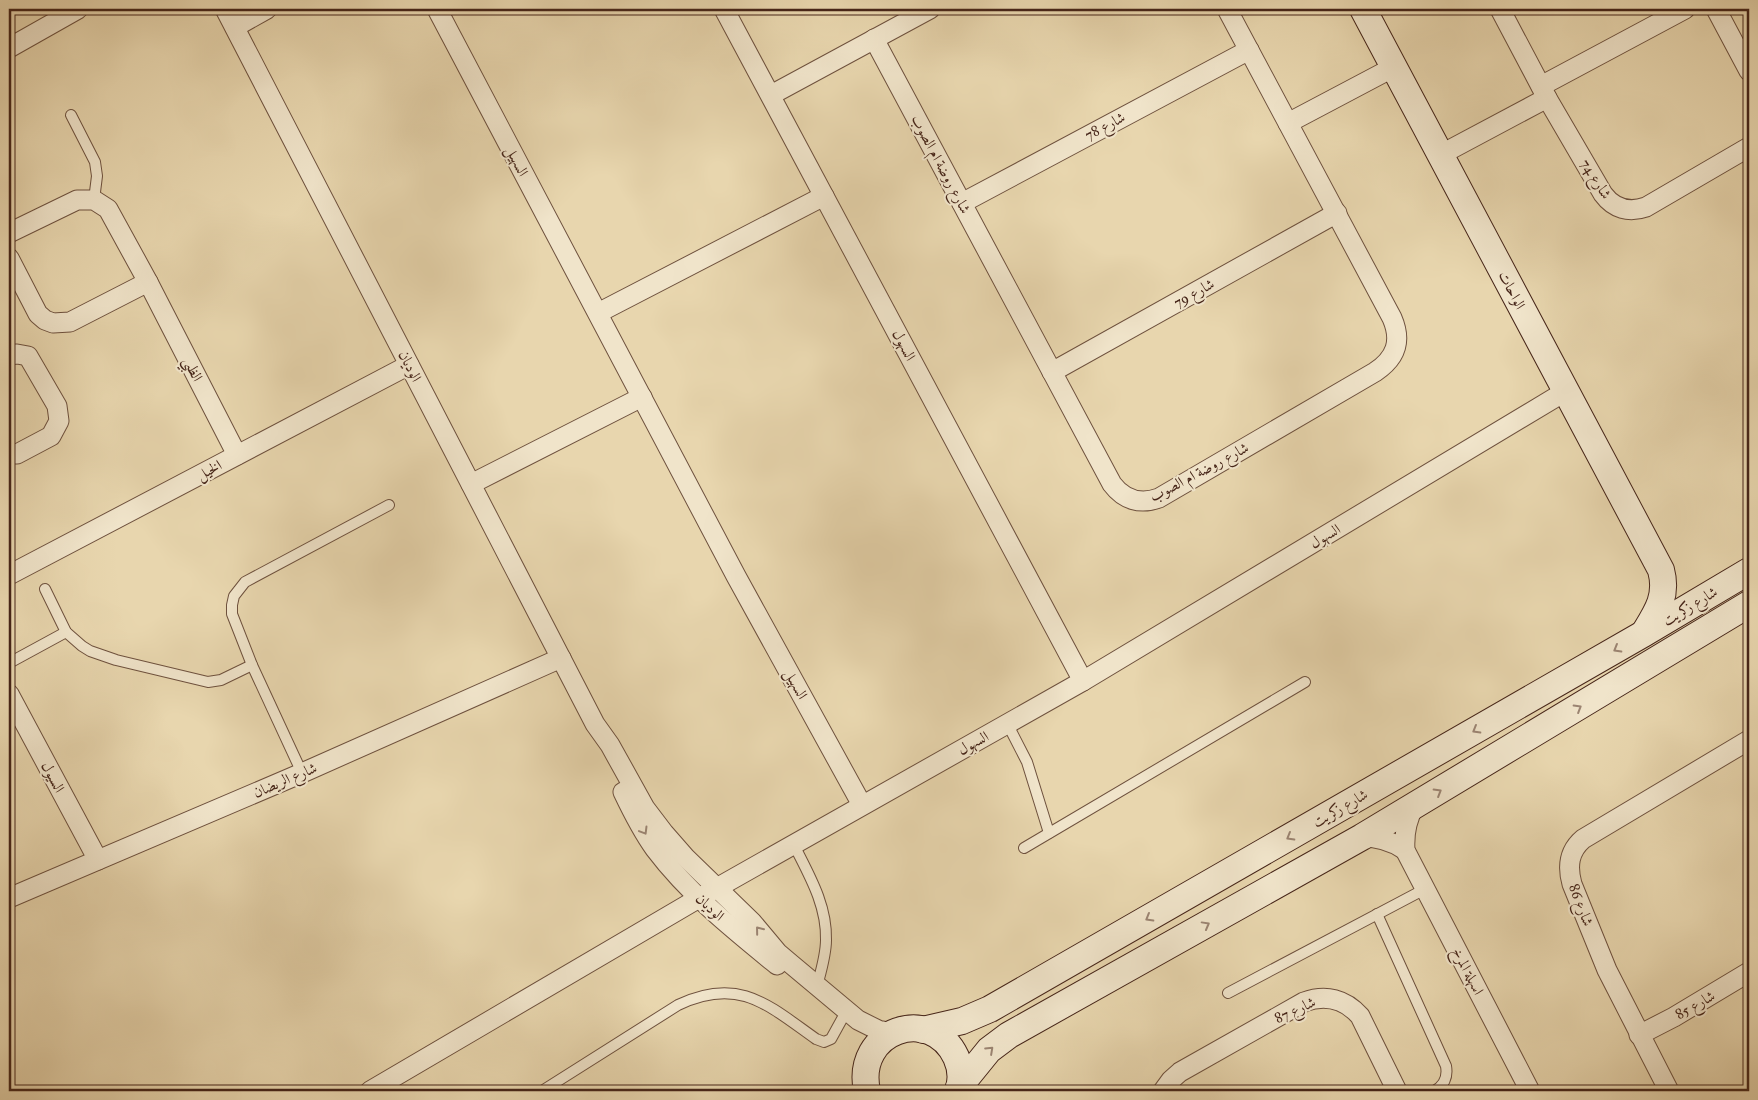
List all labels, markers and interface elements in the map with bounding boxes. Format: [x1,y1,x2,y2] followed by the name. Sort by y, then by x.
[1082,108,1130,148] street label: شارع 78
[904,111,975,218] street label: شارع روضة ام الصوب
[500,143,532,180] street label: السهيل
[1573,156,1615,204] street label: شارع 74
[1494,268,1530,313] street label: الواحات
[1170,275,1219,315] street label: شارع 79
[887,326,920,364] street label: السهول
[394,347,425,385] street label: الوديان
[175,354,207,387] street label: الظبي
[1146,438,1253,509] street label: شارع روضة ام الصوب
[193,456,226,486] street label: الخيل
[1306,520,1344,553] street label: السهول
[1659,583,1723,633] street label: شارع زكريت
[1613,643,1622,653] one-way arrow
[779,666,812,703] street label: السهيل
[1572,705,1581,715] one-way arrow
[1472,724,1481,734] one-way arrow
[954,727,992,760] street label: السهول
[37,759,69,796] street label: السيول
[250,759,321,805] street label: شارع الريضان
[1309,785,1373,834] street label: شارع زكريت
[1433,789,1442,799] one-way arrow
[637,826,647,835] one-way arrow
[1286,831,1295,841] one-way arrow
[1561,881,1597,930] street label: شارع 86
[691,889,728,925] street label: الوديان
[1145,912,1154,922] one-way arrow
[1201,921,1210,931] one-way arrow
[755,927,764,936] one-way arrow
[1445,944,1488,1000] street label: اسهلة المرخ
[1672,986,1720,1027] street label: شارع 85
[1272,993,1320,1031] street label: شارع 87
[985,1047,994,1056] one-way arrow

